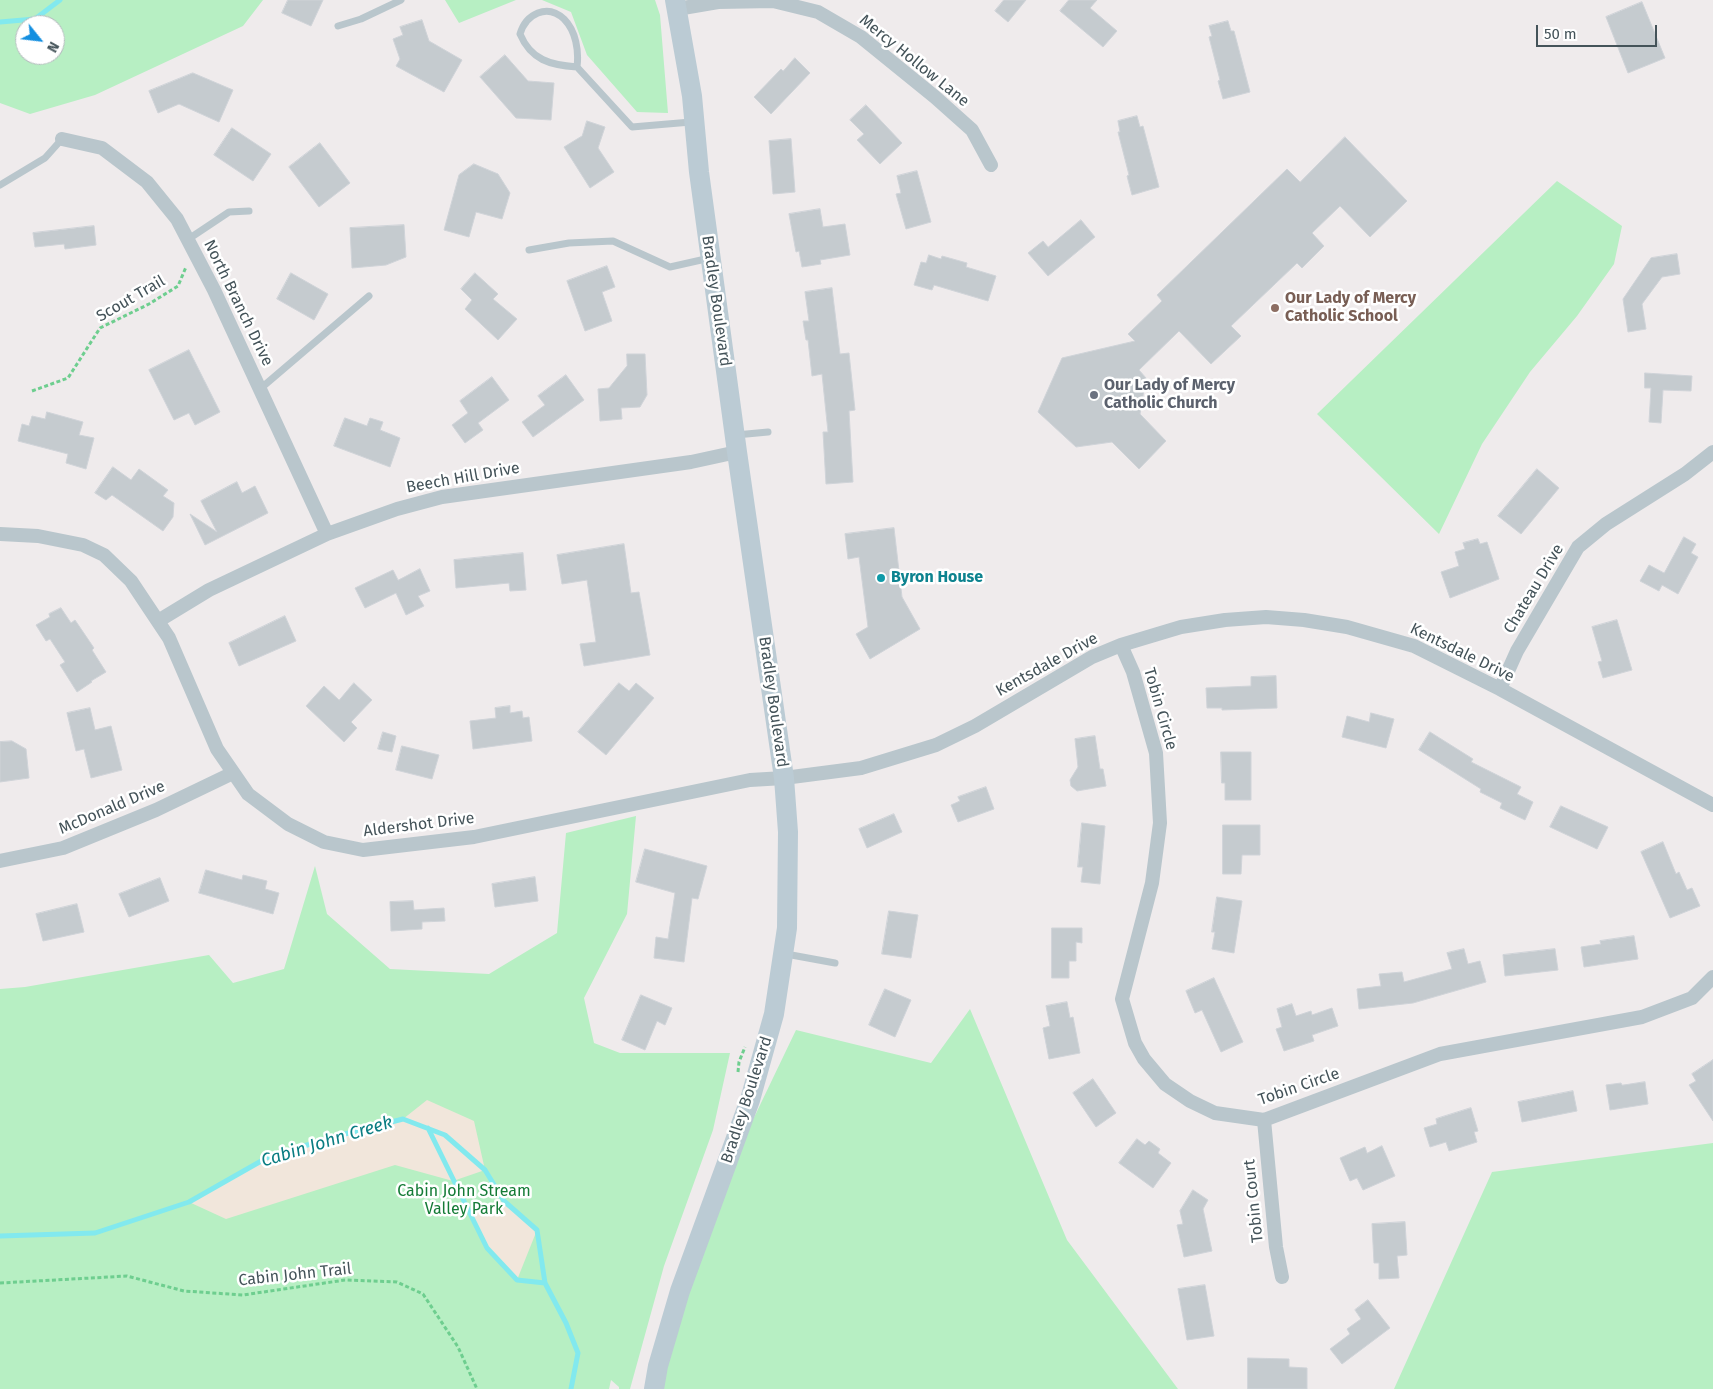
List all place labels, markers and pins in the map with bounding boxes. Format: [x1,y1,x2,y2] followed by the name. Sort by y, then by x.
[1285,289,1416,327] place label: Our Lady of Mercy Catholic School
[1269,302,1281,314] marker: Our Lady of Mercy Catholic School
[1104,376,1235,414] place label: Our Lady of Mercy Catholic Church
[1088,389,1100,401] marker: Our Lady of Mercy Catholic Church
[891,568,983,588] place label: Byron House
[875,572,887,584] marker: Byron House

